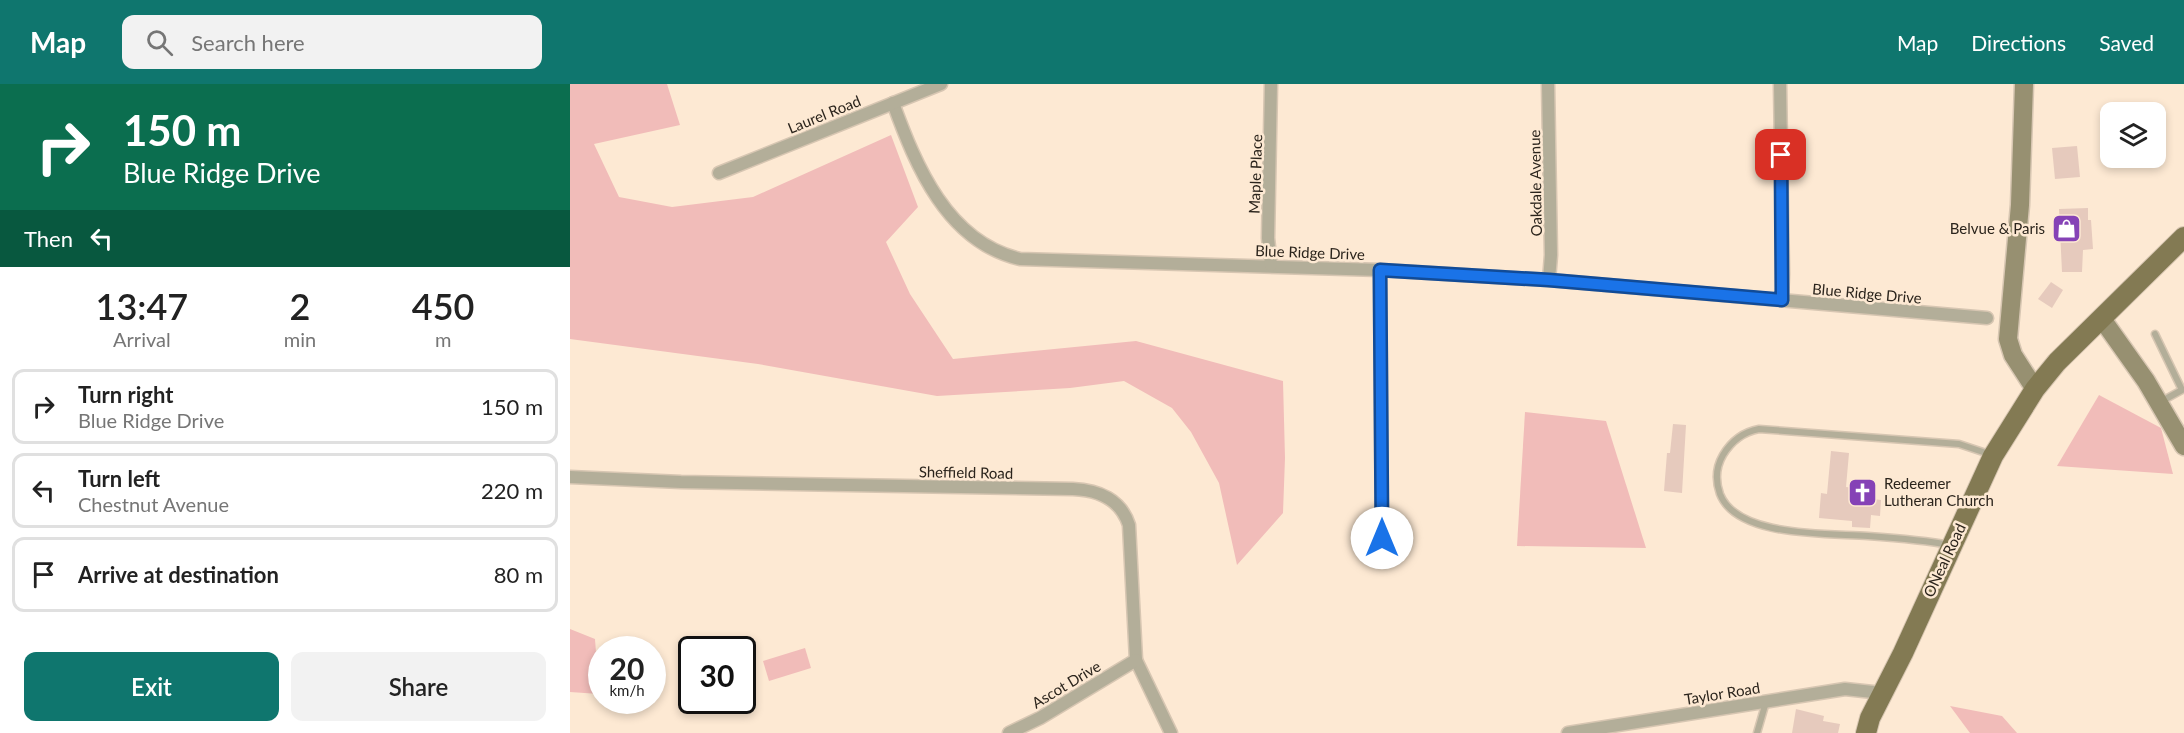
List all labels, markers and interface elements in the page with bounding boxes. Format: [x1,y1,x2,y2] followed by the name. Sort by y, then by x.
[122,15,542,69] search box
[30,25,86,59] text: Map
[143,26,176,59] icon: search
[191,29,305,56] text: Search here
[1897,30,1938,55] text: Map
[1971,30,2066,55] text: Directions
[2099,30,2154,55] text: Saved
[785,91,863,137] street label: Laurel Road
[2100,102,2166,168] map controls
[2100,102,2166,168] button: layers
[123,105,241,155] text: 150 m
[24,108,102,186] icon: right
[1525,129,1545,237] street label: Oakdale Avenue
[1755,129,1806,180] pin
[1245,134,1265,214] street label: Maple Place
[1764,138,1797,171] icon: arrive
[123,156,320,189] text: Blue Ridge Drive
[2050,212,2082,244] shop icon: Belvue & Paris
[1950,219,2045,237] place label: Belvue & Paris
[85,222,118,255] icon: left
[24,225,73,252] text: Then
[1255,241,1365,263] street label: Blue Ridge Drive
[1812,279,1923,307] street label: Blue Ridge Drive
[96,284,188,328] text: 13:47
[290,284,310,328] text: 2
[412,284,474,328] text: 450
[113,327,171,351] text: Arrival
[284,327,316,351] text: min
[435,327,451,351] text: m
[78,381,173,408] text: Turn right
[27,390,60,423] icon: right
[481,393,543,420] text: 150 m
[78,408,224,432] text: Blue Ridge Drive
[919,462,1013,482] street label: Sheffield Road
[78,465,160,492] text: Turn left
[27,474,60,507] icon: left
[1884,474,1994,509] place label: Redeemer Lutheran Church
[1847,476,1879,508] church icon: Redeemer Lutheran Church
[481,477,543,504] text: 220 m
[78,492,229,516] text: Chestnut Avenue
[1350,506,1414,570] position arrow
[1919,520,1969,600] street label: ONeal Road
[27,558,60,591] icon: arrive
[78,561,279,588] text: Arrive at destination
[494,561,543,588] text: 80 m
[678,636,756,714] speed limit sign: 30
[610,650,644,686] text: 20
[24,652,279,721] button: Exit
[291,652,546,721] button: Share
[1028,656,1104,712] street label: Ascot Drive
[1683,678,1761,708] street label: Taylor Road
[609,681,645,699] text: km/h

